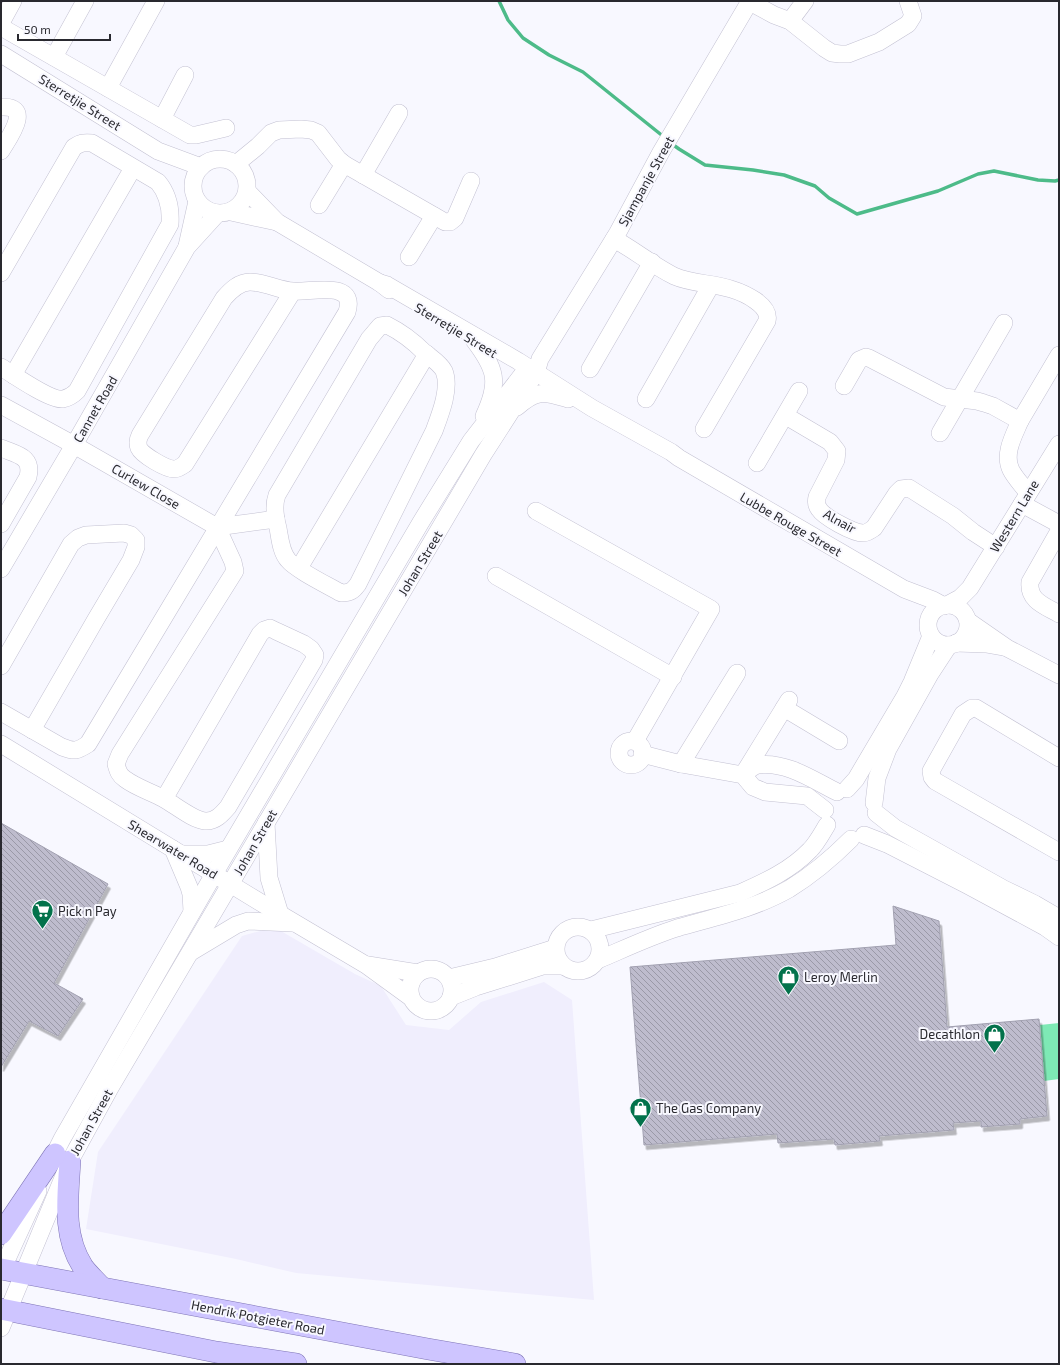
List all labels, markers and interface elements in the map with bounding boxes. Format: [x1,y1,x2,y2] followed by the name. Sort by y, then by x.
[18,16,110,42] scale bar
[24,22,51,36] text: 50 m
[36,70,124,134] street label: Sterretjie Street
[615,133,677,229] street label: Sjampanje Street
[412,299,500,361] street label: Sterretjie Street
[69,373,121,445] street label: Cannet Road
[109,460,183,512] street label: Curlew Close
[986,477,1042,555] street label: Western Lane
[737,488,845,560] street label: Lubbe Rouge Street
[821,505,859,537] street label: Alnair
[394,528,446,598] street label: Johan Street
[230,806,280,878] street label: Johan Street
[125,816,221,882] street label: Shearwater Road
[29,898,55,931] supermarket icon: Pick n Pay
[58,903,117,919] place label: Pick n Pay
[776,964,802,997] shop icon: Leroy Merlin
[804,969,878,985] place label: Leroy Merlin
[982,1021,1008,1054] shop icon: Decathlon
[920,1026,980,1042] place label: Decathlon
[66,1086,116,1158] street label: Johan Street
[627,1095,653,1128] shop icon: The Gas Company
[656,1100,761,1116] place label: The Gas Company
[190,1296,326,1338] street label: Hendrik Potgieter Road

